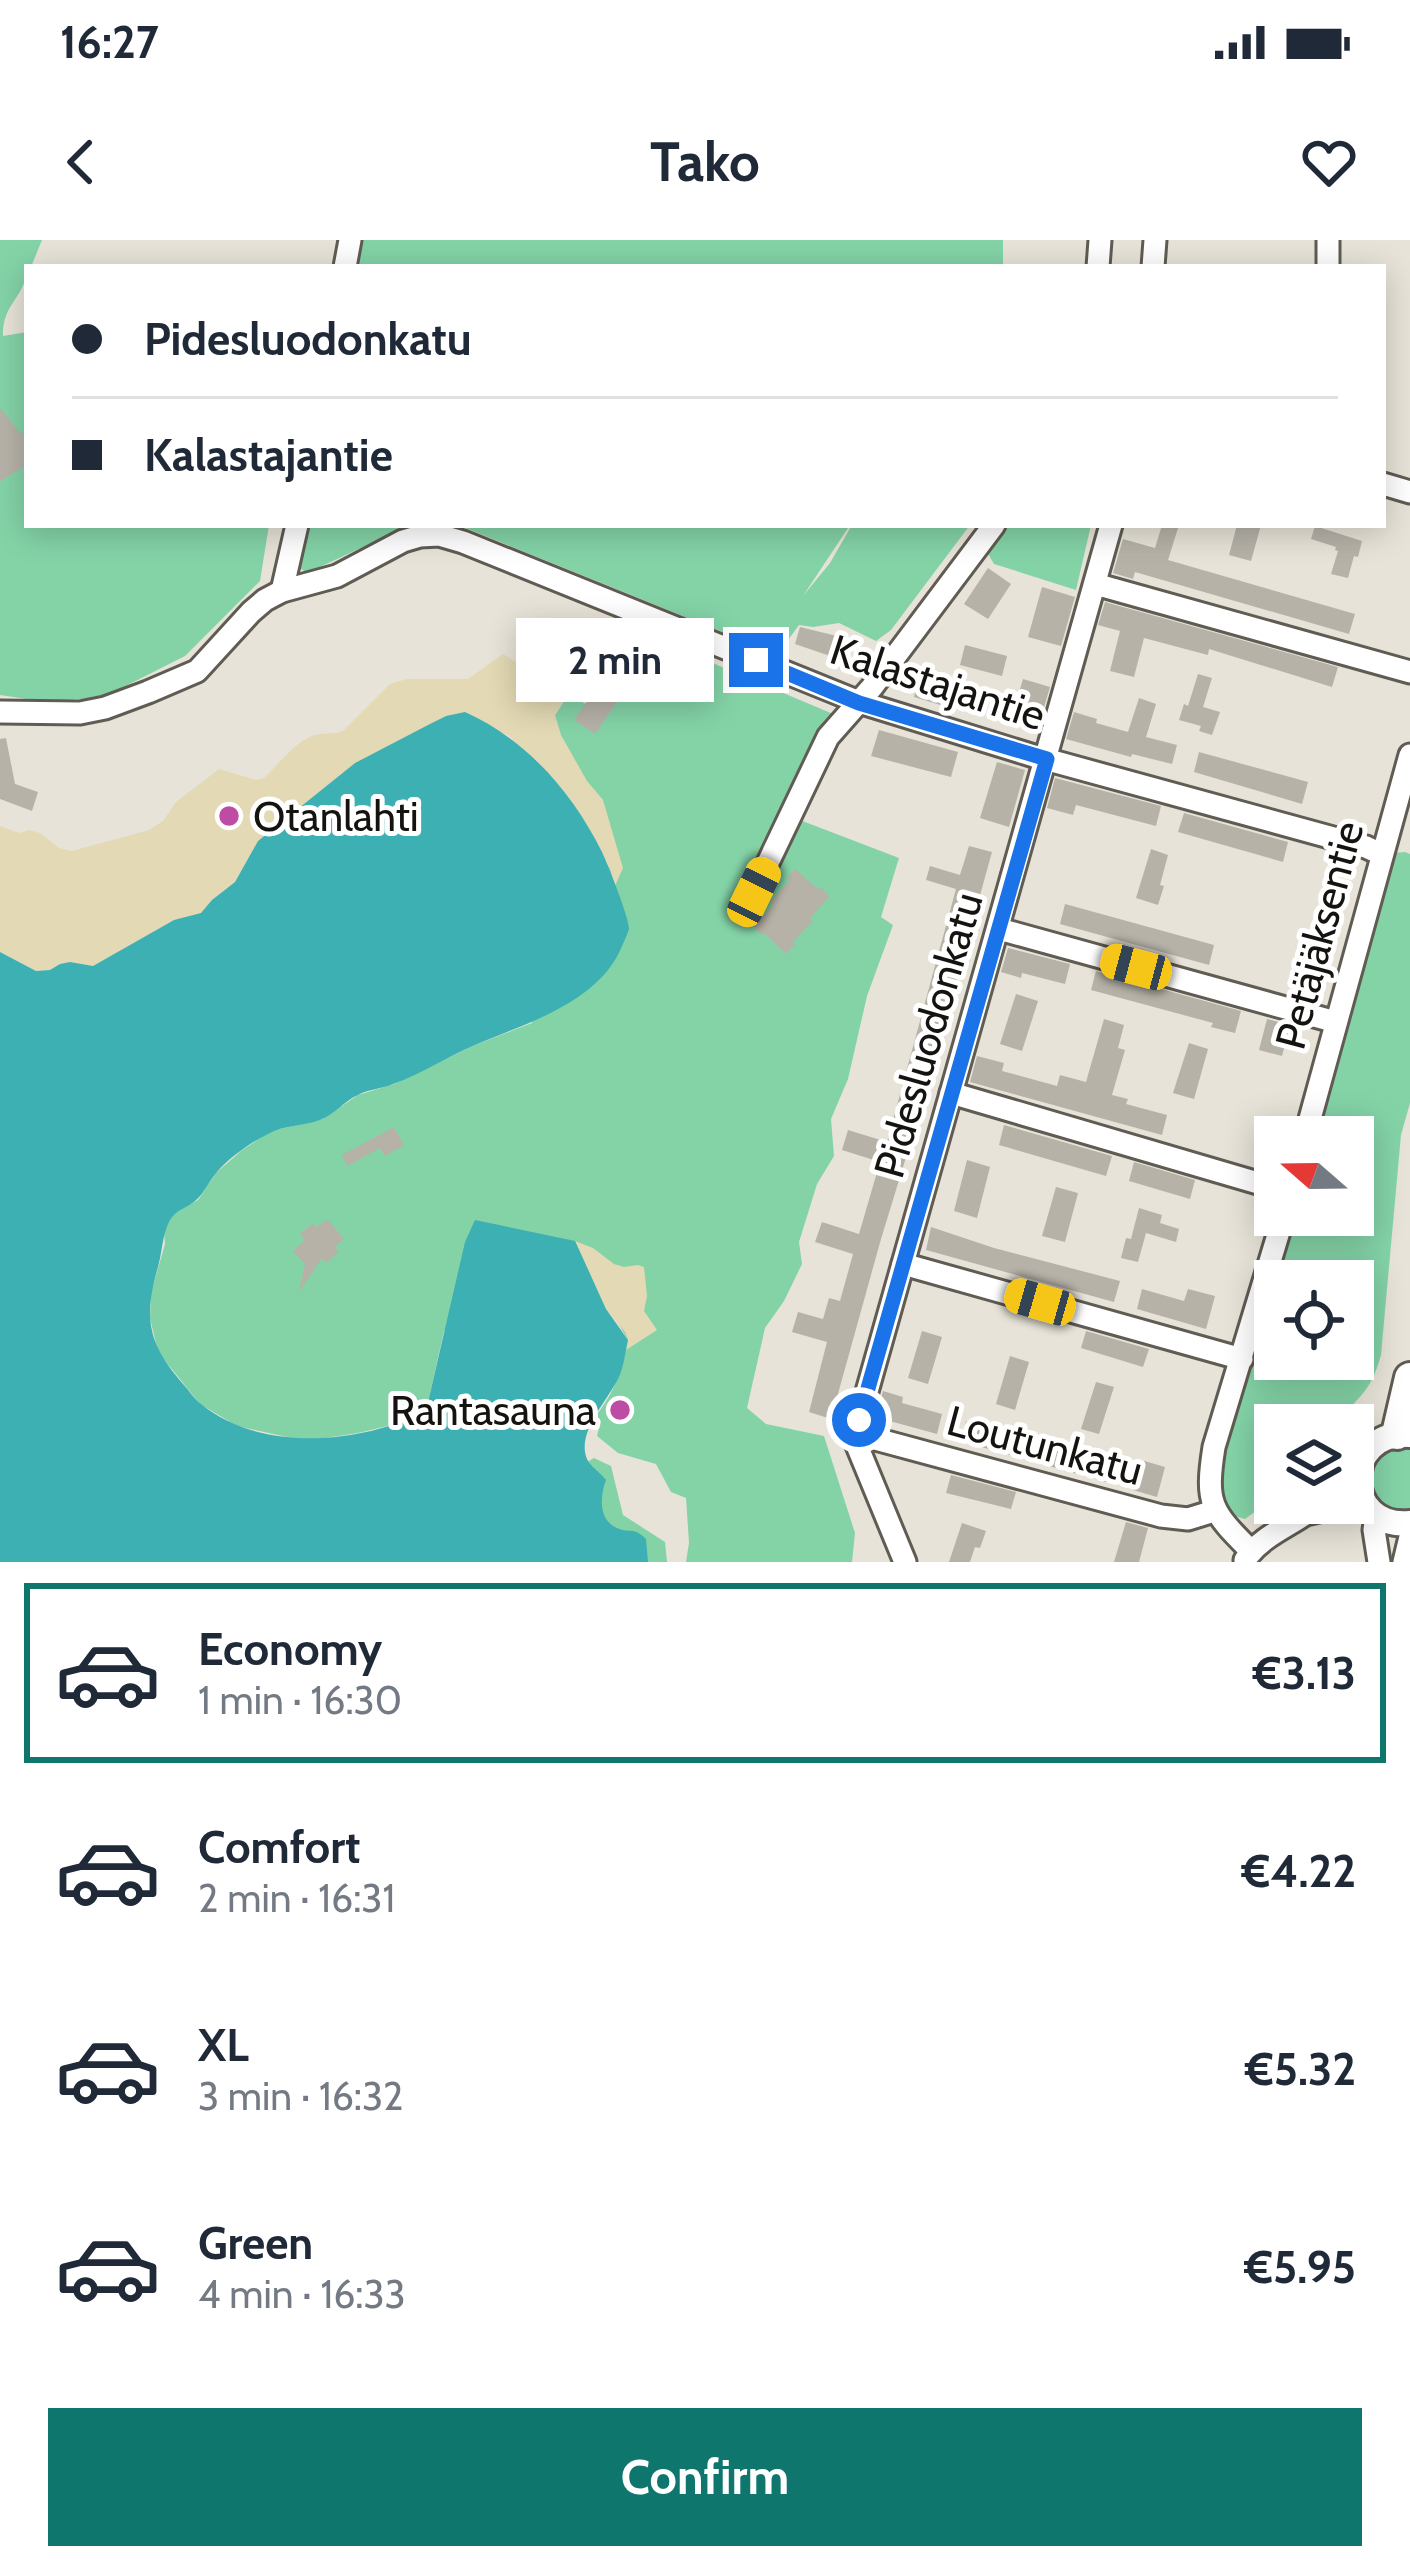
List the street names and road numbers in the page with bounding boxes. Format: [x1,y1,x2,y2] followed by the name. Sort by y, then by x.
[824,623,1052,741] street label: Kalastajantie
[1264,815,1374,1055] street label: Petäjäksentie
[862,886,994,1184] street label: Pidesluodonkatu
[942,1394,1148,1496] street label: Loutunkatu

